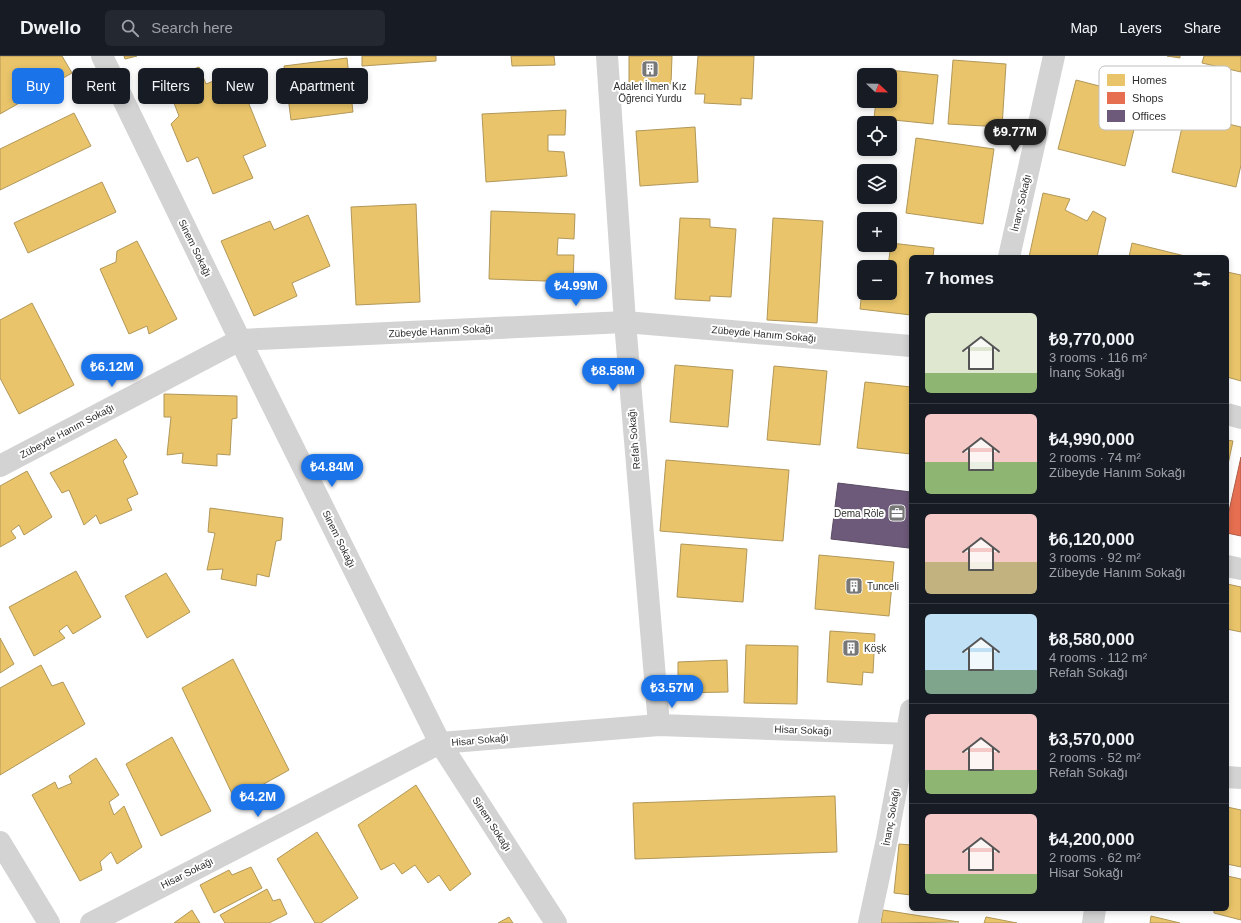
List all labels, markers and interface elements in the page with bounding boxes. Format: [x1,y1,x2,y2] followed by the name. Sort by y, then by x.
[105,10,385,46] search box
[20,17,81,38] text: Dwello
[119,17,141,39] icon: search
[151,19,233,36] text: Search here
[1070,20,1098,36] text: Map
[1120,20,1162,36] text: Layers
[1184,20,1221,36] text: Share
[640,59,660,79] building icon: Adalet İlmen Kız Öğrenci Yurdu
[1099,66,1231,130] legend
[12,68,64,104] chip: Buy
[72,68,130,104] chip: Rent
[138,68,204,104] chip: Filters
[212,68,268,104] chip: New
[276,68,368,104] chip: Apartment
[857,68,897,108] north arrow
[857,68,897,300] map controls
[1132,74,1167,86] text: Homes
[614,80,686,104] place label: Adalet İlmen Kız Öğrenci Yurdu
[1132,92,1164,104] text: Shops
[1132,110,1167,122] text: Offices
[857,116,897,156] button: locate
[982,119,1048,153] pin: ₺9.77M
[993,124,1037,139] text: ₺9.77M
[857,164,897,204] button: layers
[1008,173,1033,233] street label: İnanç Sokağı
[857,212,897,252] button: +
[176,218,214,278] street label: Sinem Sokağı
[857,260,897,300] button: −
[1191,268,1213,290] icon: filters
[925,269,994,288] text: 7 homes
[543,273,609,307] pin: ₺4.99M
[554,278,598,293] text: ₺4.99M
[388,323,494,339] street label: Zübeyde Hanım Sokağı
[711,324,817,344] street label: Zübeyde Hanım Sokağı
[957,329,1005,377] icon: home
[1049,330,1134,349] text: ₺9,770,000
[1049,350,1147,365] text: 3 rooms · 116 m²
[79,354,145,388] pin: ₺6.12M
[580,358,646,392] pin: ₺8.58M
[90,359,134,374] text: ₺6.12M
[591,363,635,378] text: ₺8.58M
[1049,365,1125,380] text: İnanç Sokağı
[18,401,116,461] street label: Zübeyde Hanım Sokağı
[626,408,642,470] street label: Refah Sokağı
[957,430,1005,478] icon: home
[1049,430,1134,449] text: ₺4,990,000
[1049,450,1141,465] text: 2 rooms · 74 m²
[299,454,365,488] pin: ₺4.84M
[310,459,354,474] text: ₺4.84M
[1049,465,1186,480] text: Zübeyde Hanım Sokağı
[887,503,907,523] office icon: Dema Röle
[834,508,884,519] place label: Dema Röle
[320,509,358,569] street label: Sinem Sokağı
[957,530,1005,578] icon: home
[1049,530,1134,549] text: ₺6,120,000
[1049,550,1141,565] text: 3 rooms · 92 m²
[1049,565,1186,580] text: Zübeyde Hanım Sokağı
[844,576,864,596] building icon: Tunceli
[867,581,899,592] place label: Tunceli
[957,630,1005,678] icon: home
[1049,630,1134,649] text: ₺8,580,000
[841,638,861,658] building icon: Köşk
[864,643,887,654] place label: Köşk
[1049,650,1147,665] text: 4 rooms · 112 m²
[1049,665,1128,680] text: Refah Sokağı
[639,675,705,709] pin: ₺3.57M
[650,680,694,695] text: ₺3.57M
[774,724,832,736] street label: Hisar Sokağı
[957,730,1005,778] icon: home
[1049,730,1134,749] text: ₺3,570,000
[451,732,509,748] street label: Hisar Sokağı
[1049,750,1141,765] text: 2 rooms · 52 m²
[1049,765,1128,780] text: Refah Sokağı
[230,784,286,818] pin: ₺4.2M
[880,787,901,847] street label: İnanç Sokağı
[240,789,276,804] text: ₺4.2M
[470,795,514,853] street label: Sinem Sokağı
[957,830,1005,878] icon: home
[1049,830,1134,849] text: ₺4,200,000
[1049,850,1141,865] text: 2 rooms · 62 m²
[159,855,215,891] street label: Hisar Sokağı
[1049,865,1123,880] text: Hisar Sokağı

